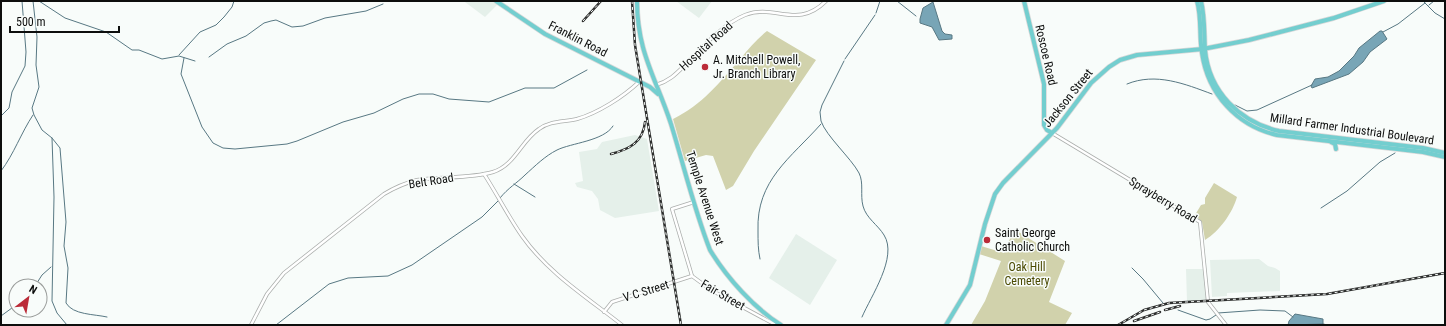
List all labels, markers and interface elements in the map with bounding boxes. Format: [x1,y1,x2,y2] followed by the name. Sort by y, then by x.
[10,8,119,34] scale bar
[16,15,46,29] text: 500 m
[546,18,610,60] street label: Franklin Road
[677,19,735,73] street label: Hospital Road
[1032,23,1060,87] street label: Roscoe Road
[713,53,800,81] place label: A. Mitchell Powell, Jr. Branch Library
[700,62,710,72] marker: A. Mitchell Powell, Jr. Branch Library
[1040,66,1096,130] street label: Jackson Street
[1269,111,1435,147] street label: Millard Farmer Industrial Boulevard
[683,149,727,247] street label: Temple Avenue West
[408,171,455,191] street label: Belt Road
[1126,174,1200,226] street label: Sprayberry Road
[995,226,1070,254] place label: Saint George Catholic Church
[982,235,992,245] marker: Saint George Catholic Church
[1004,260,1050,288] park label: Oak Hill Cemetery
[621,277,671,305] street label: V C Street
[698,277,748,313] street label: Fair Street
[8,278,48,318] north arrow
[27,283,39,297] text: N

